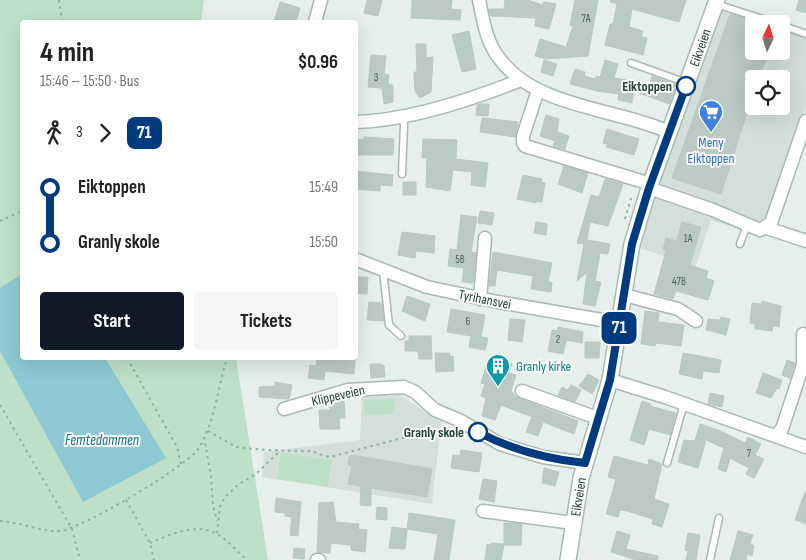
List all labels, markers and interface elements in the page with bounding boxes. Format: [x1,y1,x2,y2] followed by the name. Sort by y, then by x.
[582,12,591,25] house number: 7A
[745,15,790,60] north arrow
[745,15,790,115] map controls
[686,26,715,69] street label: Eikveien
[40,36,94,69] text: 4 min
[298,51,338,74] text: $0.96
[745,70,790,115] button: locate
[374,71,379,84] house number: 3
[40,72,139,91] text: 15:46 – 15:50 · Bus
[676,76,696,96] marker: Eiktoppen
[622,78,672,95] place label: Eiktoppen
[698,99,724,133] supermarket icon: Meny Eiktoppen
[40,119,68,147] icon: walk
[91,119,119,147] icon: forward
[137,122,152,143] text: 71
[76,123,83,142] text: 3
[688,134,734,167] place label: Meny Eiktoppen
[78,176,146,199] text: Eiktoppen
[309,178,338,197] text: 15:49
[78,231,160,254] text: Granly skole
[684,232,693,245] house number: 1A
[309,233,338,252] text: 15:50
[455,253,465,266] house number: 5B
[672,275,686,288] house number: 47B
[457,286,513,313] street label: Tyrihansvei
[40,292,184,350] button: Start
[194,292,338,350] button: Tickets
[596,312,642,344] line badge: 71
[466,315,471,328] house number: 6
[612,317,626,338] text: 71
[556,333,561,346] house number: 2
[485,353,511,387] building icon: Granly kirke
[516,358,571,375] place label: Granly kirke
[310,381,366,410] street label: Klippeveien
[468,422,488,442] marker: Granly skole
[404,424,464,441] place label: Granly skole
[65,431,139,450] water label: Femtedammen
[747,447,752,460] house number: 7
[567,476,590,517] street label: Eikveien

